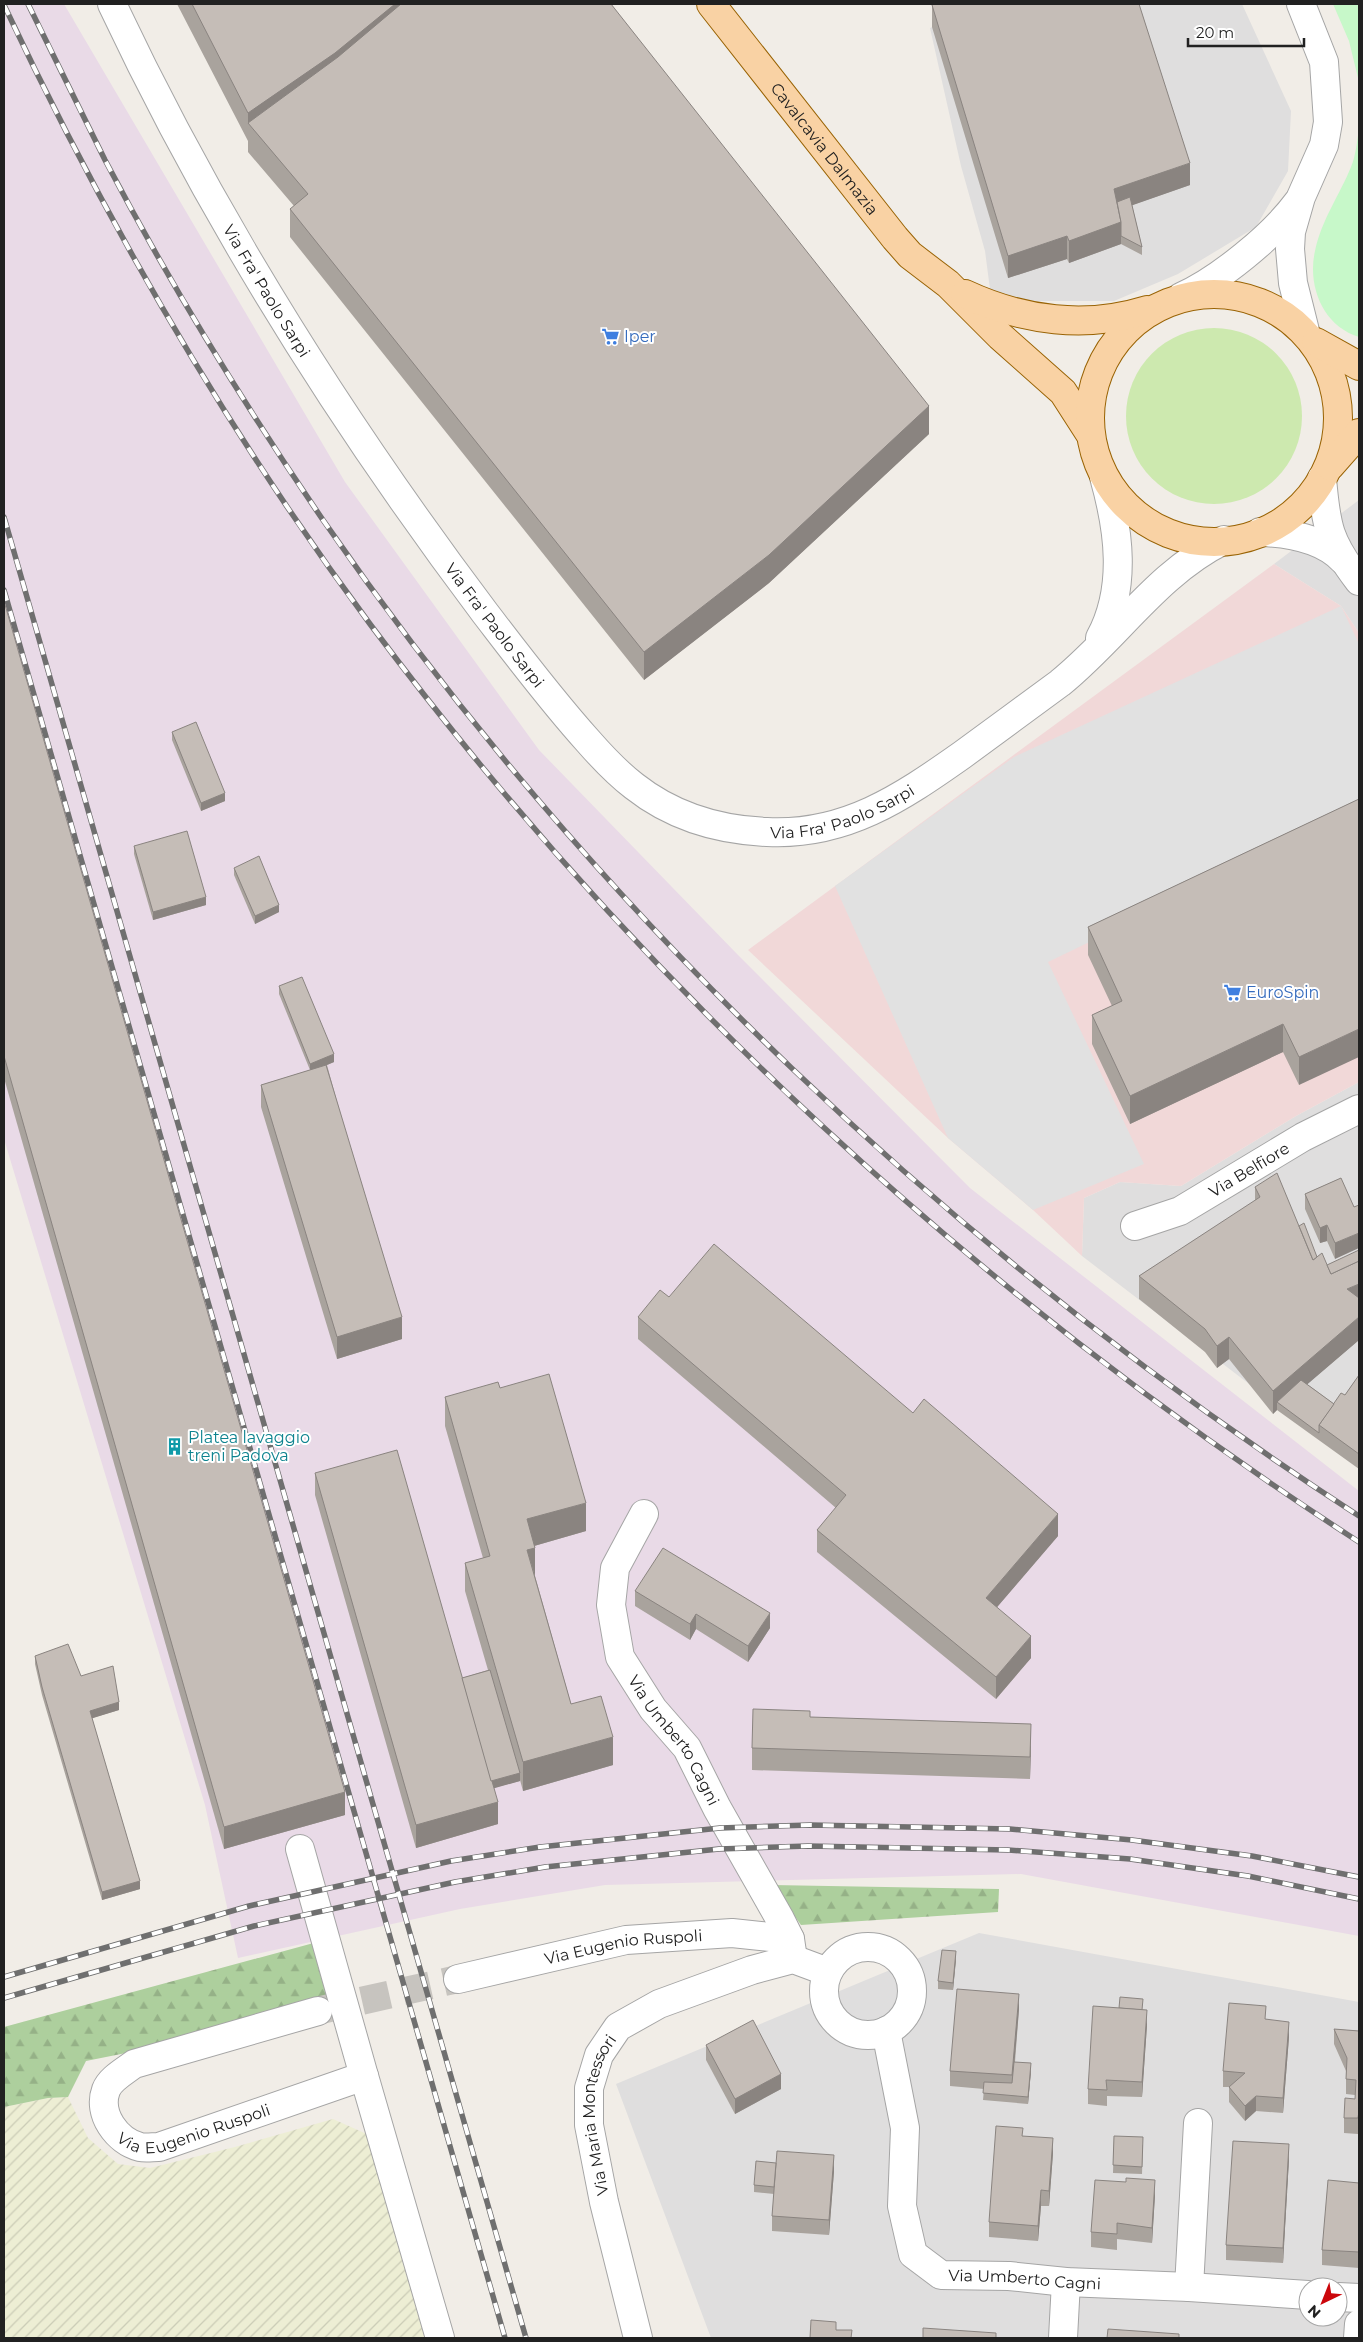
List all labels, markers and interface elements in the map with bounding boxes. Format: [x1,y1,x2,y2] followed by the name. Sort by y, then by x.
[1188,15,1304,47] scale bar
[1196,23,1234,42] text: 20 m
[767,79,883,219] street label: Cavalcavia Dalmazia
[220,221,314,360] street label: Via Fra' Paolo Sarpi
[600,326,620,346] supermarket icon: Iper
[624,327,656,346] place label: Iper
[442,559,548,691] street label: Via Fra' Paolo Sarpi
[770,780,918,842] street label: Via Fra' Paolo Sarpi
[1222,982,1242,1002] supermarket icon: EuroSpin
[1246,983,1319,1002] place label: EuroSpin
[1205,1138,1293,1201] street label: Via Belfiore
[188,1428,310,1465] place label: Platea lavaggio treni Padova
[164,1436,184,1456] building icon: Platea lavaggio treni Padova
[624,1672,724,1808] street label: Via Umberto Cagni
[543,1925,703,1968] street label: Via Eugenio Ruspoli
[579,2031,620,2197] street label: Via Maria Montessori
[113,2100,273,2157] street label: Via Eugenio Ruspoli
[948,2266,1101,2293] street label: Via Umberto Cagni
[1298,2277,1348,2327] north arrow
[1304,2301,1324,2322] text: N

